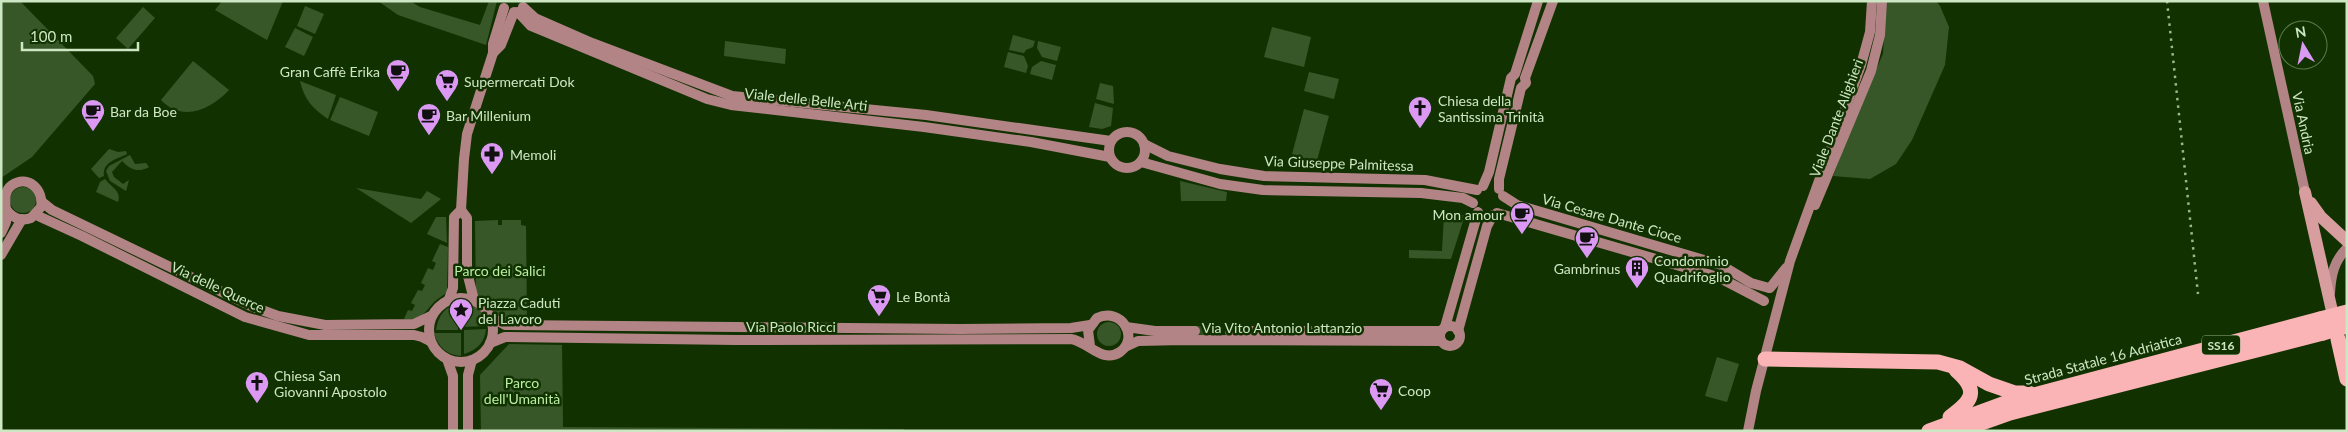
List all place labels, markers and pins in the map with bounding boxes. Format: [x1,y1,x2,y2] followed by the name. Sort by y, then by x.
[385,58,411,92] cafe icon: Gran Caffè Erika
[280,63,380,80] place label: Gran Caffè Erika
[434,68,460,102] supermarket icon: Supermercati Dok
[464,73,576,90] place label: Supermercati Dok
[1438,92,1544,125] place label: Chiesa della Santissima Trinità
[1407,95,1433,129] church icon: Chiesa della Santissima Trinità
[80,98,106,132] cafe icon: Bar da Boe
[416,102,442,136] cafe icon: Bar Millenium
[110,103,177,120] place label: Bar da Boe
[446,107,531,124] place label: Bar Millenium
[479,141,505,175] pharmacy icon: Memoli
[510,146,556,163] place label: Memoli
[1509,201,1535,235] cafe icon: Mon amour
[1433,206,1504,223] place label: Mon amour
[1574,225,1600,259] cafe icon: Gambrinus
[1654,252,1731,285] place label: Condominio Quadrifoglio
[1624,255,1650,289] building icon: Condominio Quadrifoglio
[1554,260,1620,277] place label: Gambrinus
[866,283,892,317] supermarket icon: Le Bontà
[896,288,950,305] place label: Le Bontà
[478,294,560,327] place label: Piazza Caduti del Lavoro
[448,297,474,331] place icon: Piazza Caduti del Lavoro
[274,367,387,400] place label: Chiesa San Giovanni Apostolo
[244,370,270,404] church icon: Chiesa San Giovanni Apostolo
[1368,377,1394,411] supermarket icon: Coop
[1398,382,1431,399] place label: Coop

